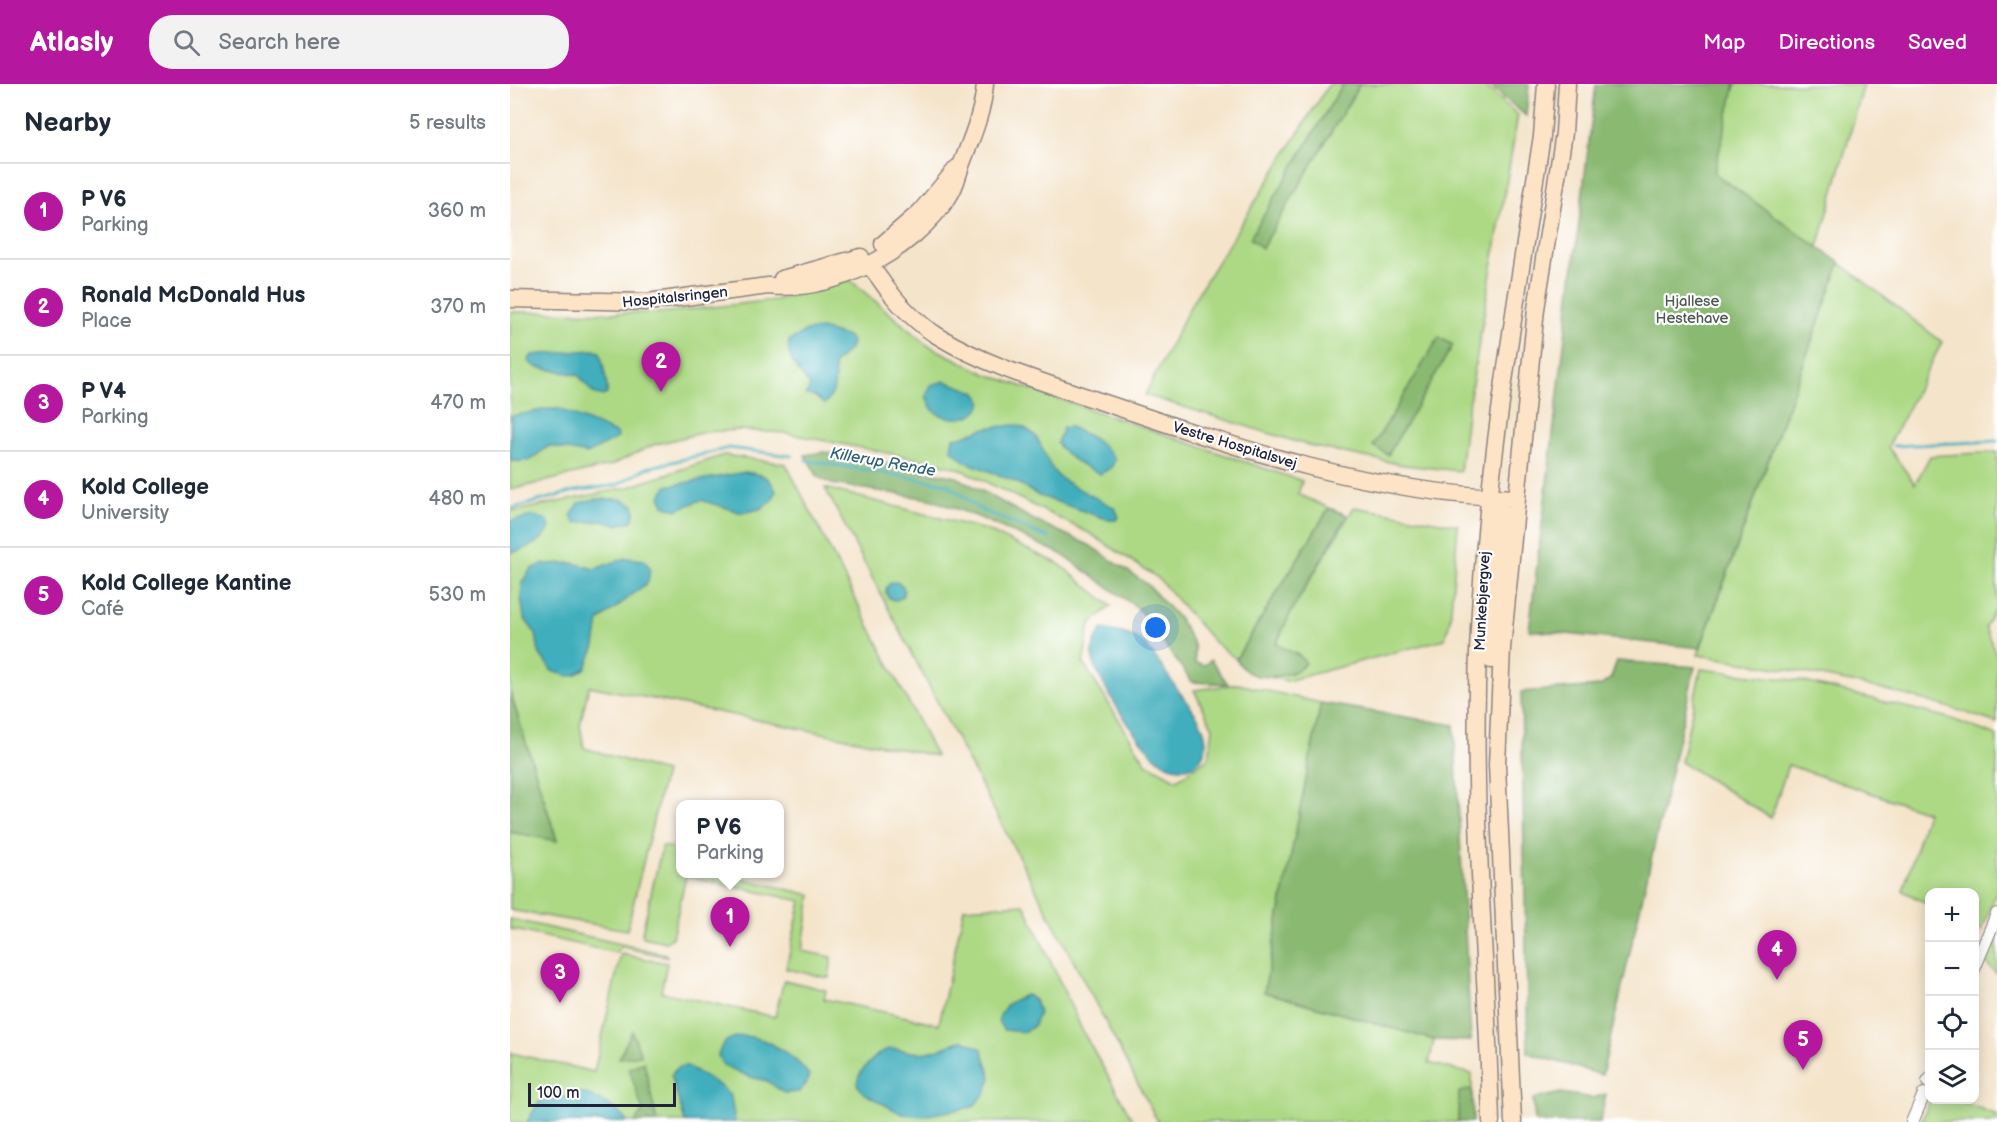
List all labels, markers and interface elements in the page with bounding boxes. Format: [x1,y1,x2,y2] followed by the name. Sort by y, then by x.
[149,15,569,69] search box
[30,26,113,59] text: Atlasly
[170,26,203,59] icon: search
[218,29,340,56] text: Search here
[1703,30,1746,55] text: Map
[1779,30,1875,55] text: Directions
[1908,30,1967,55] text: Saved
[24,108,111,139] text: Nearby
[409,111,486,135] text: 5 results
[81,186,126,213] text: P V6
[39,199,48,223] text: 1
[428,199,486,223] text: 360 m
[81,213,149,237] text: Parking
[81,282,305,309] text: Ronald McDonald Hus
[621,283,729,312] street label: Hospitalsringen
[1655,292,1729,328] park label: Hjallese Hestehave
[38,295,49,319] text: 2
[430,295,486,319] text: 370 m
[81,309,132,333] text: Place
[642,342,680,392] pin: 2
[81,378,126,405] text: P V4
[38,391,49,415] text: 3
[430,391,486,415] text: 470 m
[81,405,149,429] text: Parking
[1170,418,1299,473] street label: Vestre Hospitalsvej
[828,444,937,481] water label: Killerup Rende
[81,474,209,501] text: Kold College
[38,487,49,511] text: 4
[428,487,486,511] text: 480 m
[81,501,169,525] text: University
[1470,551,1495,651] street label: Munkebjergvej
[81,570,291,597] text: Kold College Kantine
[38,583,49,607] text: 5
[429,583,486,607] text: 530 m
[81,597,124,621] text: Café
[1141,613,1170,642] your location
[676,800,784,878] popup
[696,814,742,841] text: P V6
[696,841,764,865] text: Parking
[1925,888,1979,1104] map controls
[1925,888,1979,942] button: +
[710,898,750,947] pin: 1
[1758,930,1796,980] pin: 4
[1925,942,1979,996] button: −
[541,954,580,1003] pin: 3
[1925,996,1979,1050] button: locate
[1784,1020,1822,1070] pin: 5
[1925,1050,1979,1104] button: layers
[528,1080,676,1108] scale bar
[537,1084,580,1103] text: 100 m

